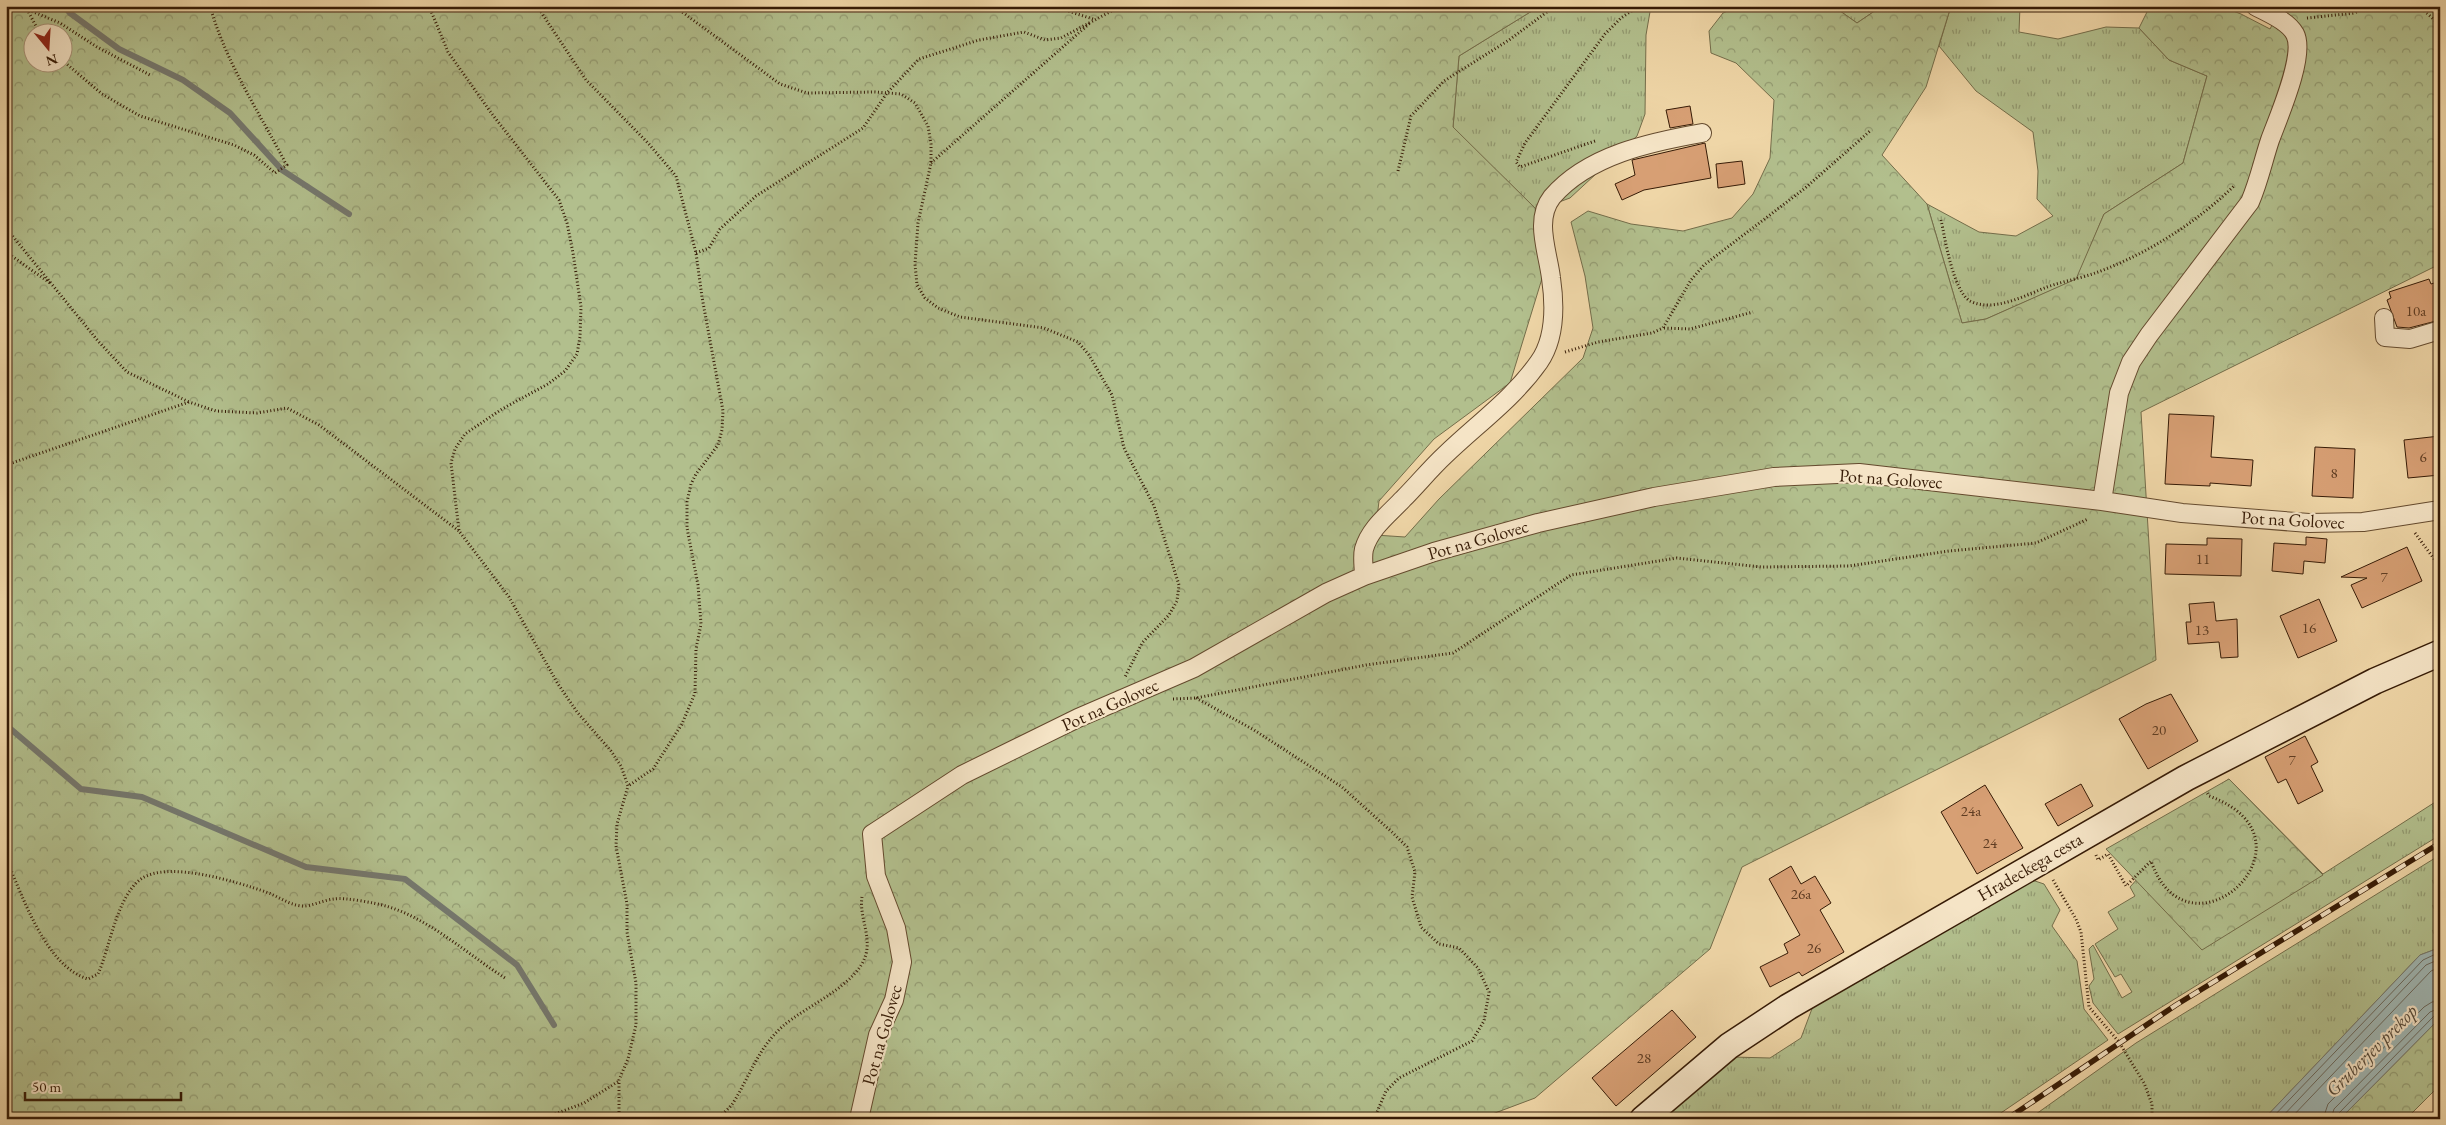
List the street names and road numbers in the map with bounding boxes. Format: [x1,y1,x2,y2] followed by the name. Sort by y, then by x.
[1838,463,1944,494] street label: Pot na Golovec
[2241,505,2345,534] street label: Pot na Golovec
[1425,514,1531,565] street label: Pot na Golovec
[1058,673,1162,736] street label: Pot na Golovec
[1973,827,2087,906] street label: Hradeckega cesta
[856,982,907,1088] street label: Pot na Golovec

